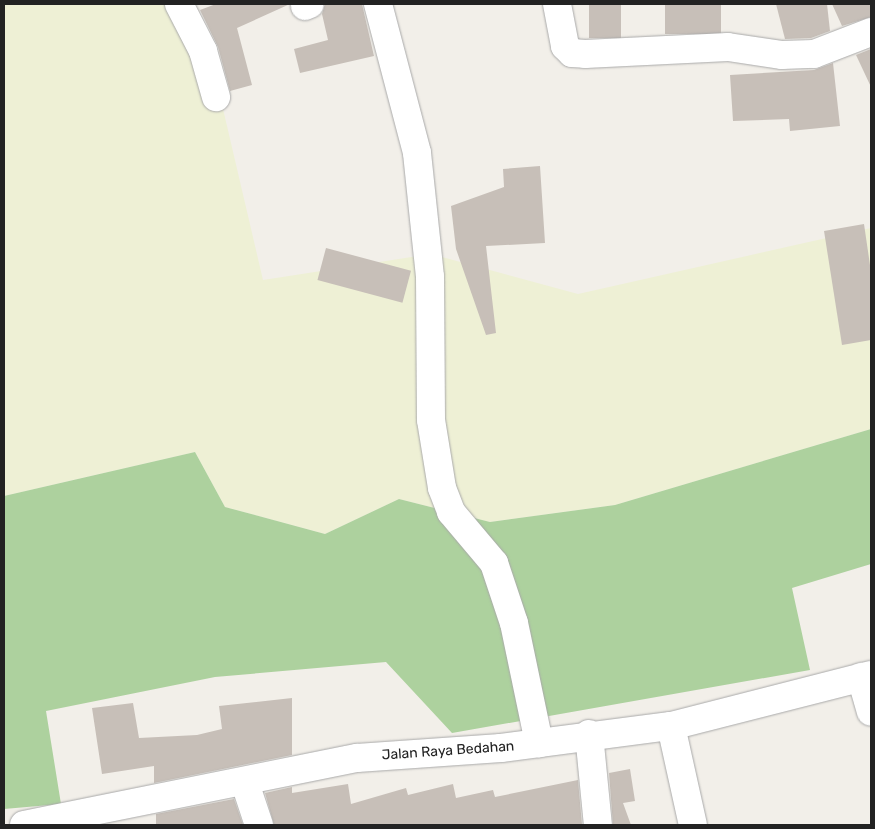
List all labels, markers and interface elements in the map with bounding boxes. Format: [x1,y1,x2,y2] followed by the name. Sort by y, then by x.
[381,738,515,764] street label: Jalan Raya Bedahan

